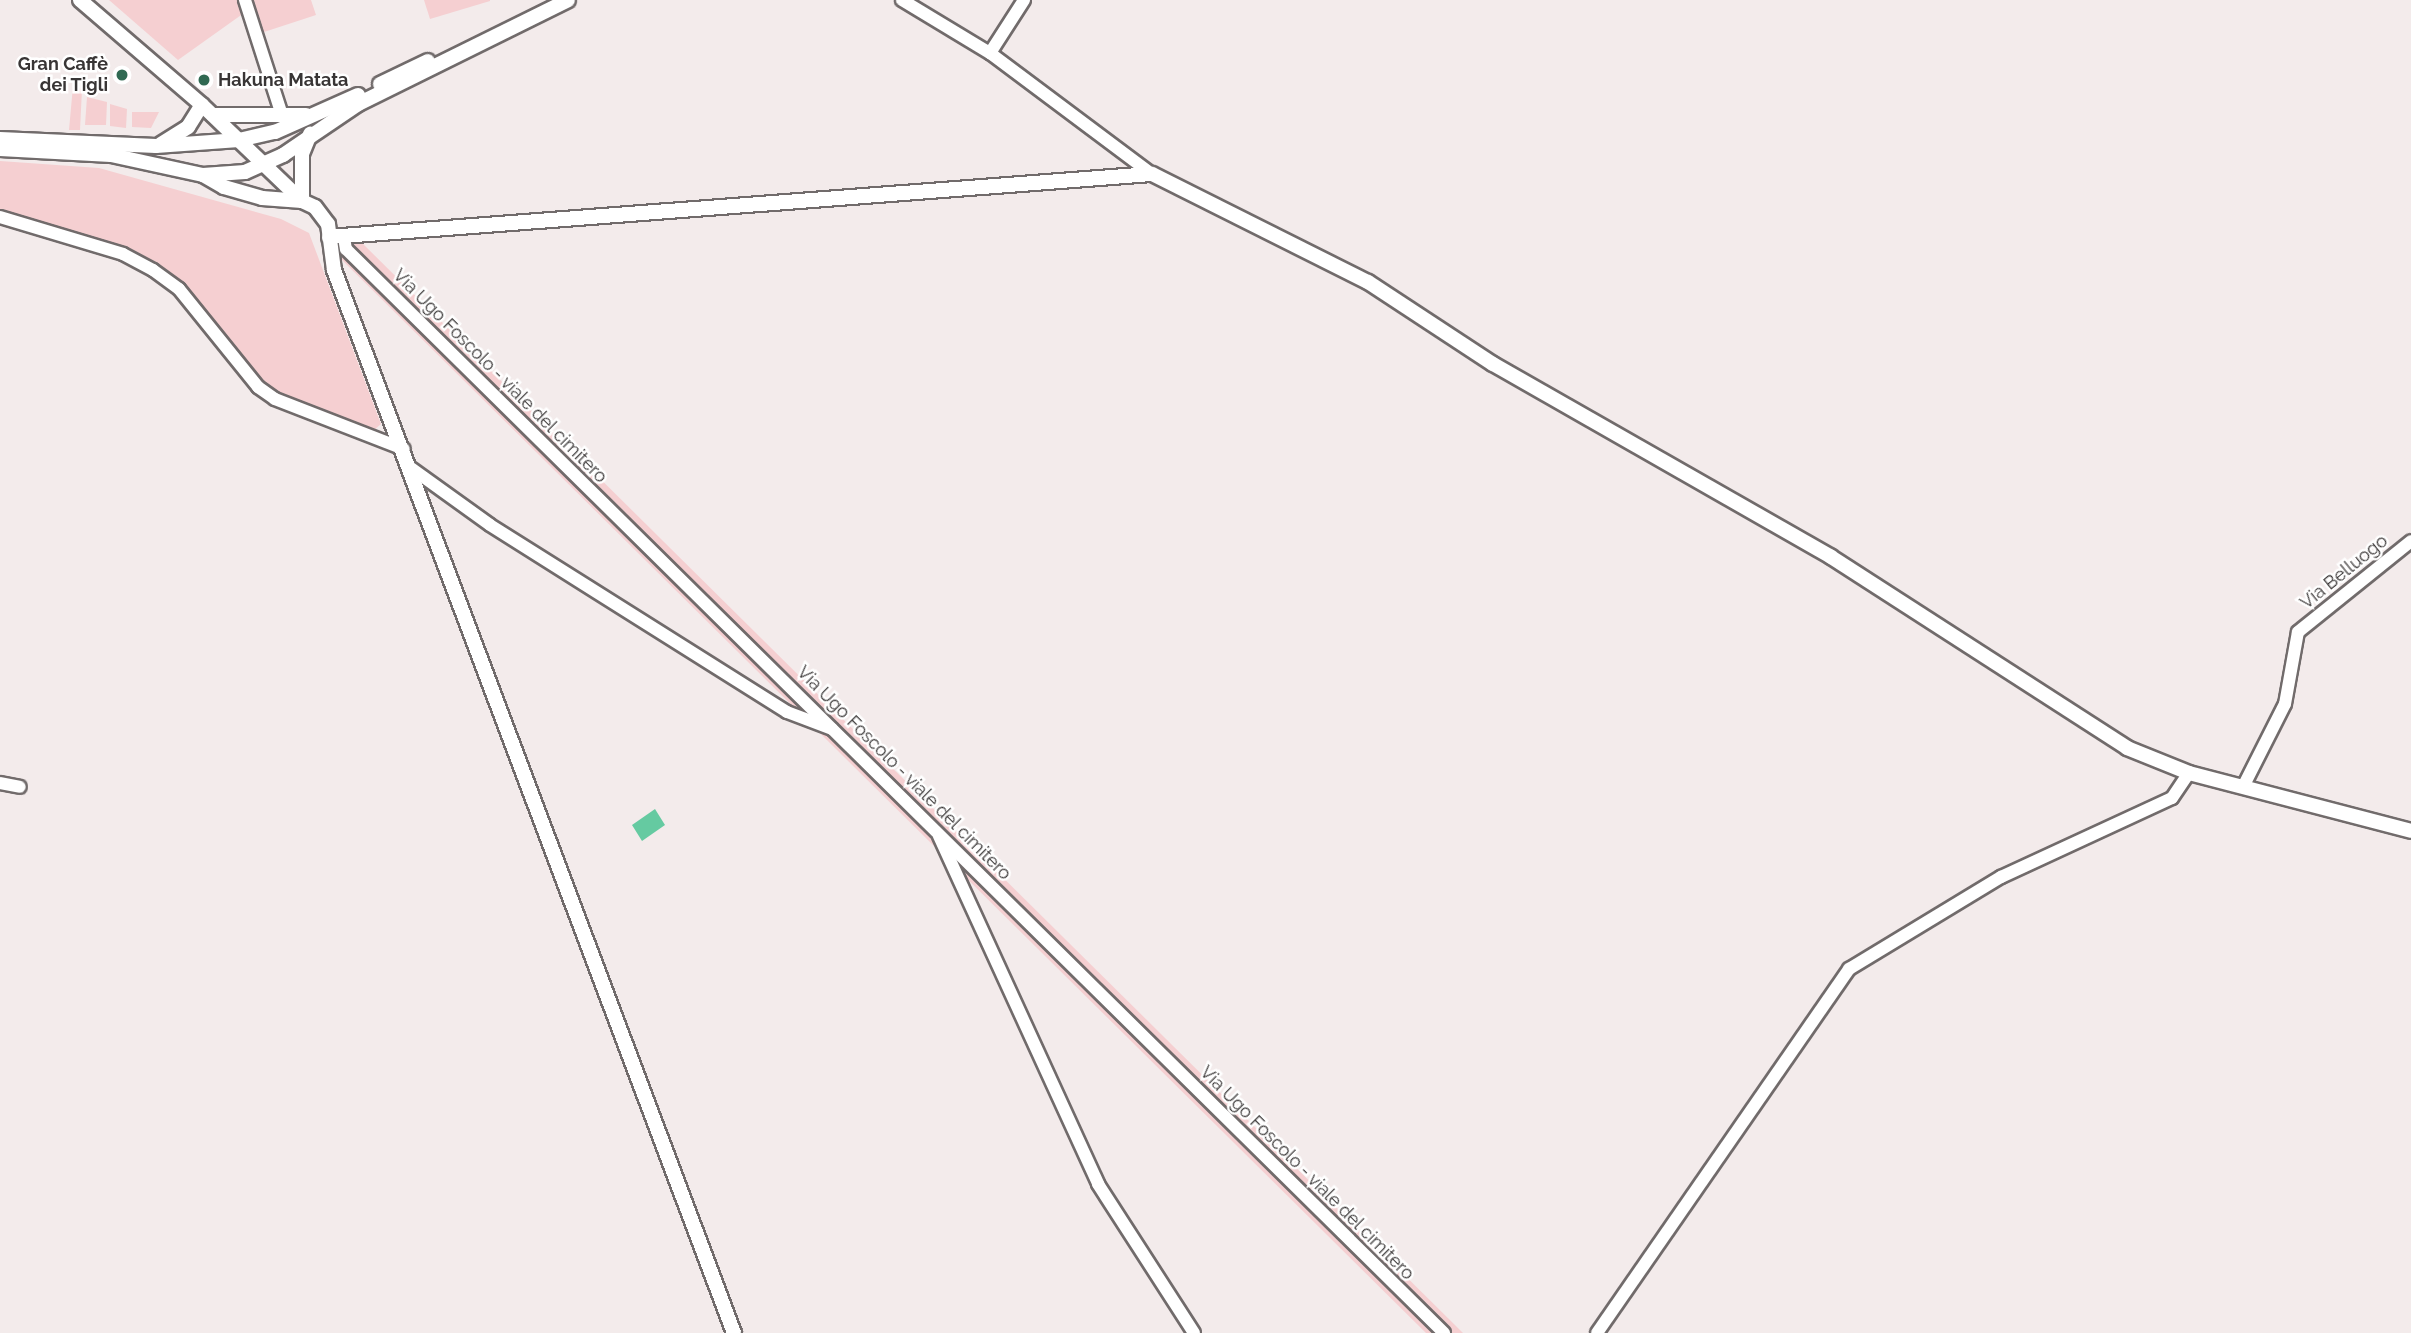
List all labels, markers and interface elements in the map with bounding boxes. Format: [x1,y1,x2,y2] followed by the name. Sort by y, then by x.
[18,54,108,96] place label: Gran Caffè dei Tigli
[114,67,130,83] marker: Gran Caffè dei Tigli
[218,69,348,91] place label: Hakuna Matata
[196,72,212,88] marker: Hakuna Matata
[388,264,612,488] street label: Via Ugo Foscolo - viale del cimitero
[2296,530,2392,614] street label: Via Belluogo
[792,661,1016,885] street label: Via Ugo Foscolo - viale del cimitero
[1195,1061,1419,1285] street label: Via Ugo Foscolo - viale del cimitero

